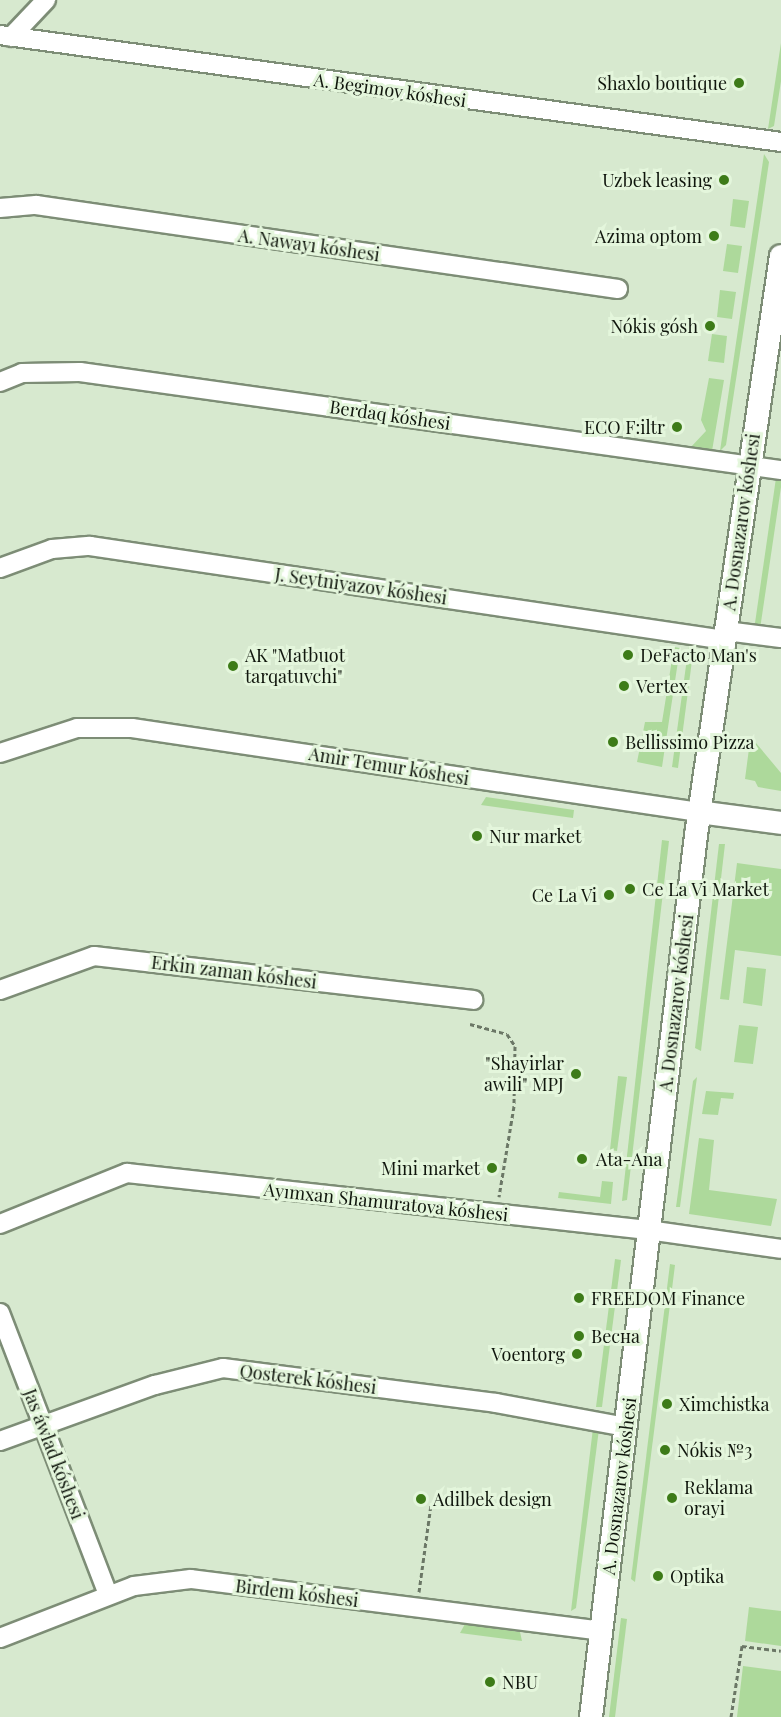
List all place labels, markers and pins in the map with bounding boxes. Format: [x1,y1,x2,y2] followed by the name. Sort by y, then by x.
[597,72,727,94] place label: Shaxlo boutique
[732,76,746,90] marker: Shaxlo boutique
[601,169,712,191] place label: Uzbek leasing
[717,173,731,187] marker: Uzbek leasing
[595,225,702,247] place label: Azima optom
[707,229,721,243] marker: Azima optom
[610,315,698,337] place label: Nókis gósh
[703,319,717,333] marker: Nókis gósh
[584,416,665,438] place label: ECO F:iltr
[670,420,684,434] marker: ECO F:iltr
[640,644,757,666] place label: DeFacto Man's
[245,645,345,688] place label: AK "Matbuot tarqatuvchi"
[621,648,635,662] marker: DeFacto Man's
[226,659,240,673] marker: AK "Matbuot tarqatuvchi"
[636,675,688,697] place label: Vertex
[617,679,631,693] marker: Vertex
[625,731,754,753] place label: Bellissimo Pizza
[606,735,620,749] marker: Bellissimo Pizza
[489,825,582,847] place label: Nur market
[470,829,484,843] marker: Nur market
[642,878,770,900] place label: Ce La Vi Market
[623,882,637,896] marker: Ce La Vi Market
[531,884,597,906] place label: Ce La Vi
[602,888,616,902] marker: Ce La Vi
[484,1053,564,1096] place label: "Shayirlar awili" MPJ
[569,1067,583,1081] marker: "Shayirlar awili" MPJ
[596,1148,662,1170] place label: Ata-Ana
[573,1150,591,1168] marker: Ata-Ana
[381,1157,480,1179] place label: Mini market
[485,1161,499,1175] marker: Mini market
[591,1287,745,1309] place label: FREEDOM Finance
[572,1291,586,1305] marker: FREEDOM Finance
[591,1325,640,1347] place label: Весна
[572,1329,586,1343] marker: Весна
[491,1343,565,1365] place label: Voentorg
[570,1347,584,1361] marker: Voentorg
[679,1393,769,1415] place label: Ximchistka
[660,1397,674,1411] marker: Ximchistka
[677,1439,752,1461] place label: Nókis №3
[658,1443,672,1457] marker: Nókis №3
[684,1477,753,1520] place label: Reklama orayi
[433,1488,552,1510] place label: Adilbek design
[665,1491,679,1505] marker: Reklama orayi
[414,1492,428,1506] marker: Adilbek design
[670,1565,724,1587] place label: Optika
[651,1569,665,1583] marker: Optika
[502,1671,538,1693] place label: NBU
[483,1675,497,1689] marker: NBU

